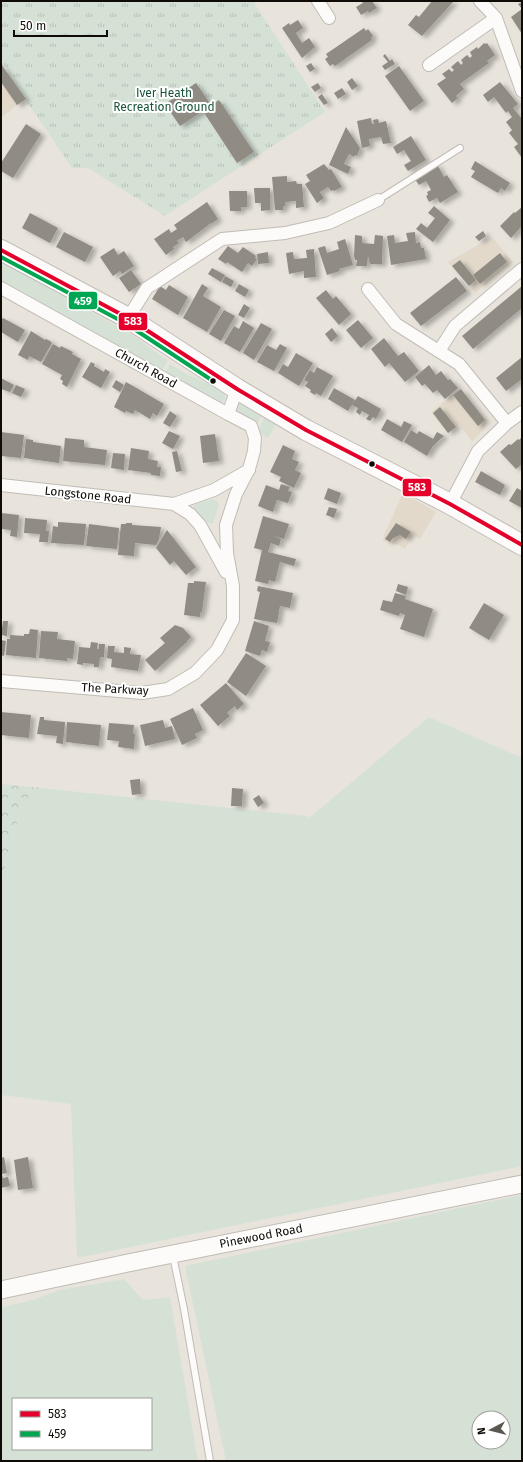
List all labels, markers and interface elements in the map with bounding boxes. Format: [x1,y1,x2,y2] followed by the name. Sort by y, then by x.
[14,12,107,38] scale bar
[20,19,46,33] text: 50 m
[113,86,215,114] park label: Iver Heath Recreation Ground
[68,291,98,310] line badge: 459
[74,295,92,308] text: 459
[118,312,148,331] line badge: 583
[124,315,142,328] text: 583
[113,345,179,391] street label: Church Road
[208,376,218,386] unlabelled marker
[367,459,377,469] unlabelled marker
[402,478,432,497] line badge: 583
[408,481,426,494] text: 583
[44,483,132,507] street label: Longstone Road
[81,680,149,698] street label: The Parkway
[218,1221,304,1251] street label: Pinewood Road
[12,1398,152,1450] legend
[48,1407,67,1421] text: 583
[471,1410,511,1450] north arrow
[48,1427,66,1441] text: 459
[475,1427,488,1436] text: N

